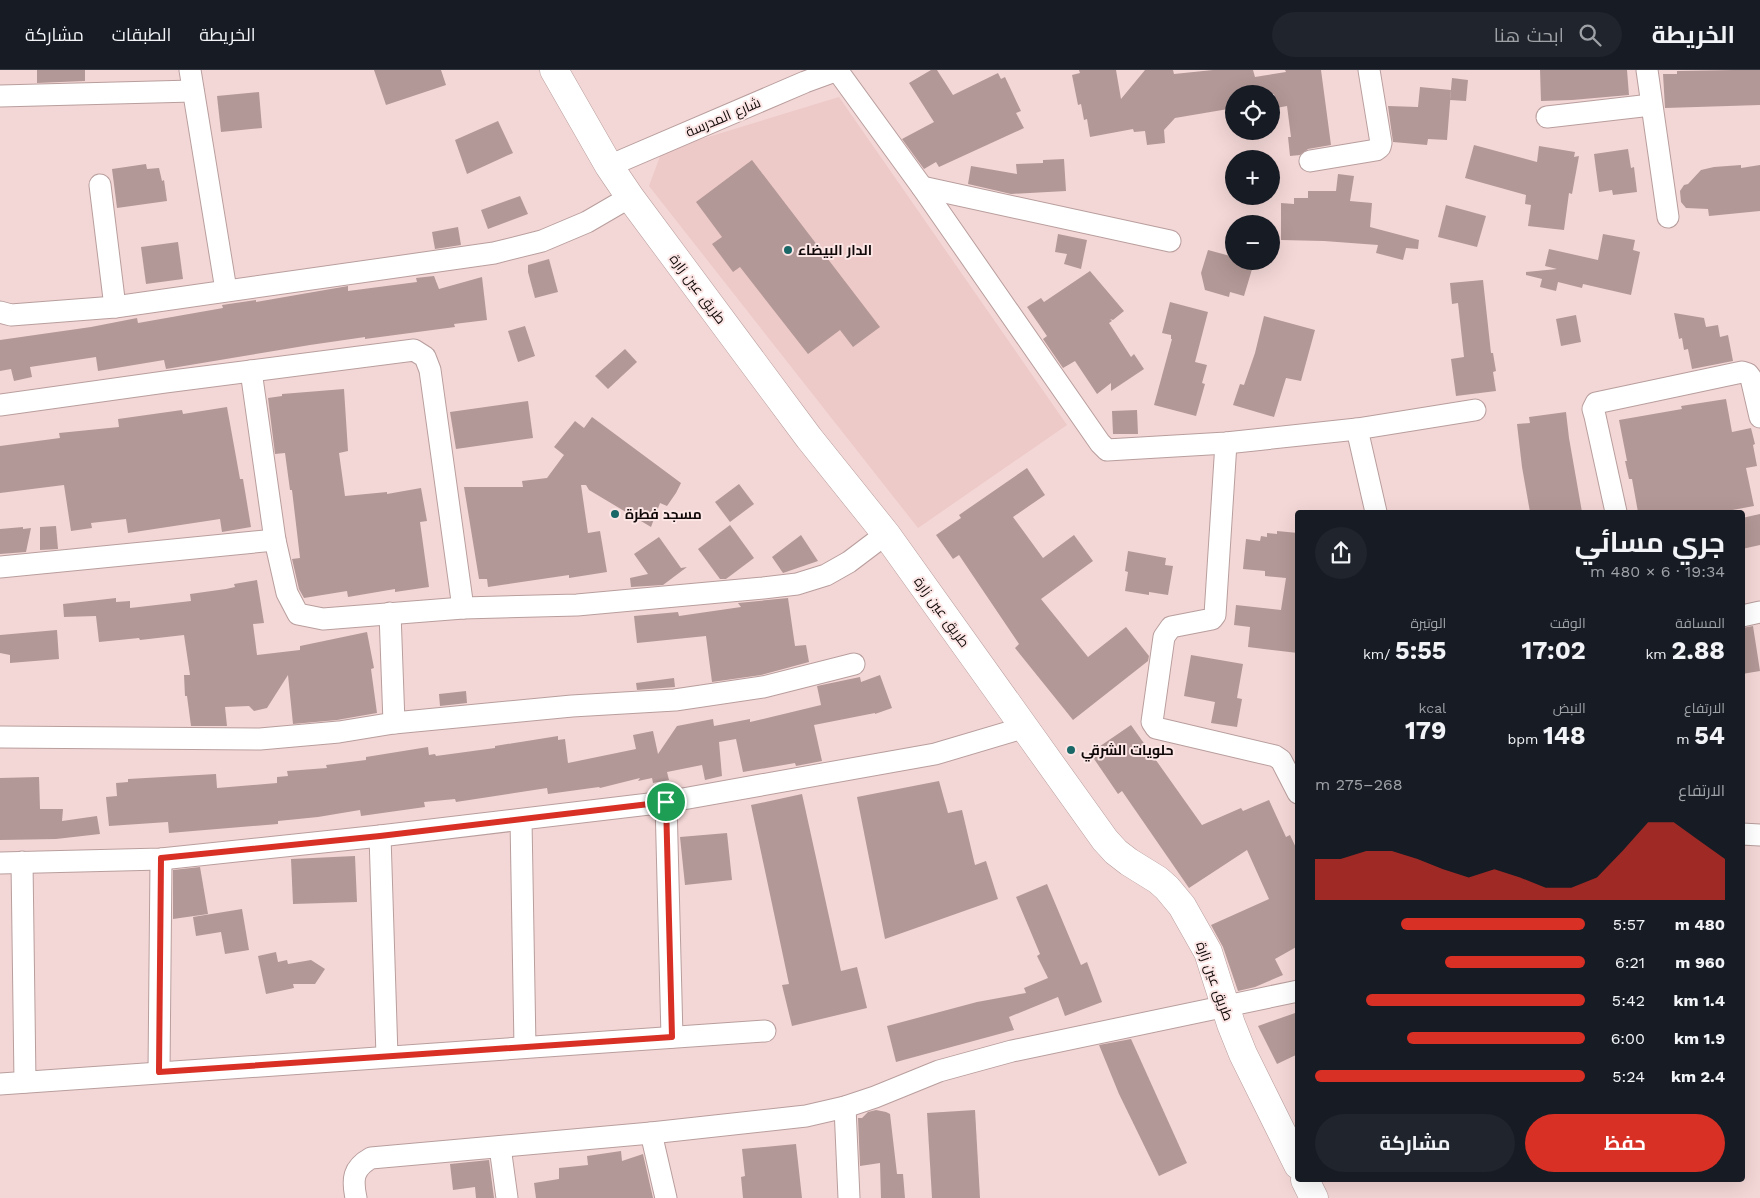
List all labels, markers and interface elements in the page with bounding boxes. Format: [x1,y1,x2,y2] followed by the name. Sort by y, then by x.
[1272,12,1622,57] search box
[1576,21,1604,49] icon: search
[1652,21,1735,49] text: الخريطة
[25,24,84,45] text: مشاركة
[112,24,171,45] text: الطبقات
[199,24,256,45] text: الخريطة
[1494,24,1564,47] text: ابحث هنا
[1225,85,1280,270] map controls
[1225,85,1280,140] button: locate
[683,94,763,141] street label: شارع المدرسة
[1225,150,1280,205] button: +
[1225,215,1280,270] button: −
[798,242,872,258] place label: الدار البيضاء
[782,244,794,256] marker: الدار البيضاء
[666,251,729,328] street label: طريق عين زارة
[625,506,702,523] place label: مسجد فطرة
[609,508,621,520] marker: مسجد فطرة
[1575,526,1725,559] text: جري مسائي
[1315,527,1367,579] button: share
[1590,562,1725,581] text: 19:34 · 6 × 480 m
[910,574,973,651] street label: طريق عين زارة
[1410,615,1446,631] text: الوتيرة
[1550,615,1586,631] text: الوقت
[1675,615,1725,631] text: المسافة
[1395,636,1446,665] text: 5:55
[1522,636,1586,665] text: 17:02
[1671,636,1725,665] text: 2.88
[1363,646,1395,662] text: /km
[1645,646,1671,662] text: km
[1419,700,1446,716] text: kcal
[1553,700,1586,716] text: النبض
[1684,700,1725,716] text: الارتفاع
[1405,716,1446,745] text: 179
[1543,721,1586,750] text: 148
[1694,721,1725,750] text: 54
[1507,731,1543,747] text: bpm
[1676,731,1694,747] text: m
[1081,742,1174,762] place label: حلويات الشرقي
[1065,744,1077,756] marker: حلويات الشرقي
[1315,775,1403,794] text: 268–275 m
[645,781,687,823] pin
[1678,781,1725,800] text: الارتفاع
[652,788,680,816] icon: arrive
[1613,915,1645,934] text: 5:57
[1675,915,1725,934] text: 480 m
[1192,939,1237,1023] street label: طريق عين زارة
[1615,953,1645,972] text: 6:21
[1675,953,1725,972] text: 960 m
[1612,991,1645,1010] text: 5:42
[1674,991,1725,1010] text: 1.4 km
[1611,1029,1645,1048] text: 6:00
[1674,1029,1725,1048] text: 1.9 km
[1612,1067,1645,1086] text: 5:24
[1671,1067,1725,1086] text: 2.4 km
[1315,1114,1515,1172] button: مشاركة
[1525,1114,1725,1172] button: حفظ

